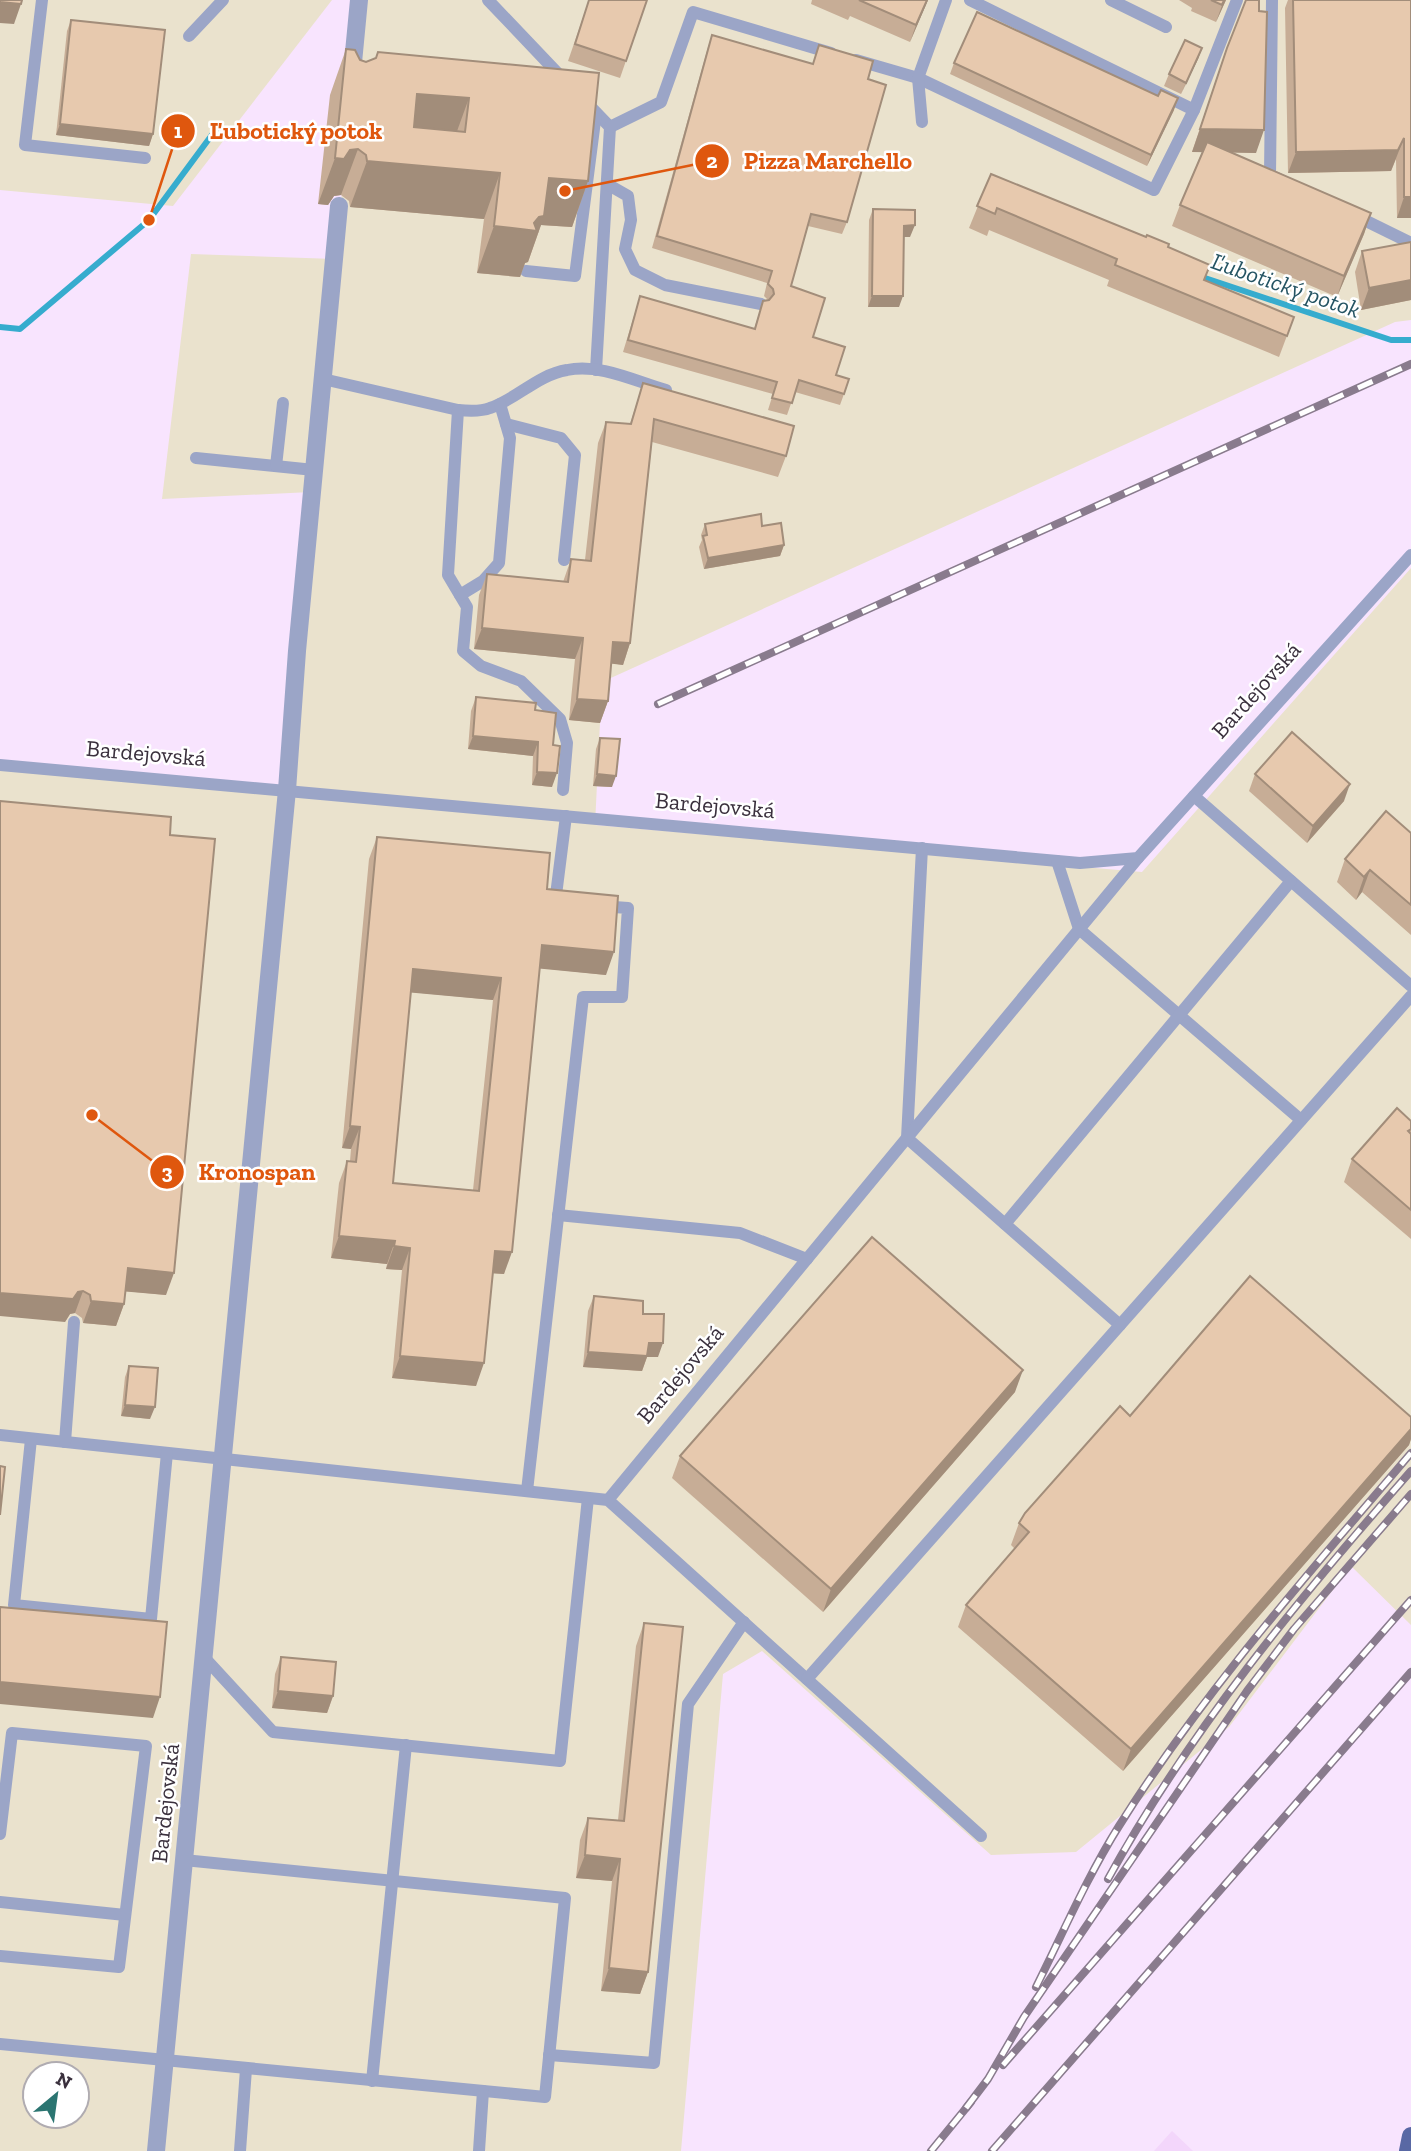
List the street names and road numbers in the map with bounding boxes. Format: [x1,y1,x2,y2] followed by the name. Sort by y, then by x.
[1205,636,1307,744] street label: Bardejovská
[85,734,207,772] street label: Bardejovská
[654,786,776,824] street label: Bardejovská
[631,1319,729,1429] street label: Bardejovská
[145,1742,185,1864] street label: Bardejovská

